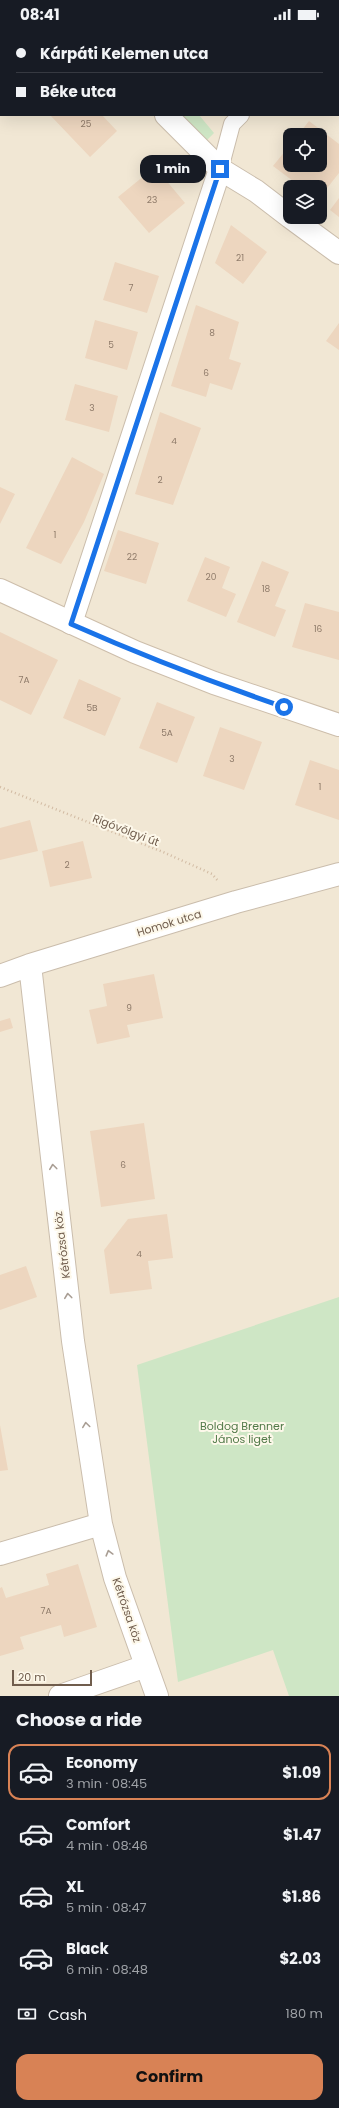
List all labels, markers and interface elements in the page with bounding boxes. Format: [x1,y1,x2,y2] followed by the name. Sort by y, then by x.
[20,4,60,25] text: 08:41
[40,43,208,64] text: Kárpáti Kelemen utca
[40,81,116,102] text: Béke utca
[81,118,92,130] house number: 25
[283,128,327,224] map controls
[283,128,327,172] button: locate
[140,155,206,183] callout: 1 min
[156,159,190,178] text: 1 min
[211,160,229,178] route end
[283,180,327,224] button: layers
[147,194,157,206] house number: 23
[236,252,244,264] house number: 21
[129,282,134,294] house number: 7
[209,327,215,339] house number: 8
[108,339,114,351] house number: 5
[203,367,209,379] house number: 6
[89,402,95,414] house number: 3
[171,435,177,447] house number: 4
[157,474,163,486] house number: 2
[54,529,57,541] house number: 1
[127,551,137,563] house number: 22
[206,571,217,583] house number: 20
[262,583,271,595] house number: 18
[314,623,323,635] house number: 16
[19,674,29,686] house number: 7A
[275,698,293,716] route start
[86,702,98,714] house number: 5B
[161,727,173,739] house number: 5A
[229,753,235,765] house number: 3
[319,781,322,793] house number: 1
[90,810,162,850] street label: Rigóvölgyi út
[64,859,70,871] house number: 2
[135,906,203,940] street label: Homok utca
[126,1002,132,1014] house number: 9
[120,1159,126,1171] house number: 6
[49,1164,58,1170] one-way arrow
[50,1211,74,1279] street label: Kétrózsa köz
[136,1248,142,1260] house number: 4
[64,1293,73,1299] one-way arrow
[200,1418,284,1447] park label: Boldog Brenner János liget
[82,1422,91,1428] one-way arrow
[105,1550,113,1556] one-way arrow
[108,1576,146,1644] street label: Kétrózsa köz
[41,1605,51,1617] house number: 7A
[12,1668,92,1687] scale bar
[18,1669,46,1685] text: 20 m
[16,1707,142,1732] text: Choose a ride
[66,1752,138,1773] text: Economy
[18,1754,54,1790] icon: car
[282,1762,321,1783] text: $1.09
[66,1774,147,1793] text: 3 min · 08:45
[66,1814,130,1835] text: Comfort
[18,1816,54,1852] icon: car
[283,1824,321,1845] text: $1.47
[66,1836,148,1855] text: 4 min · 08:46
[66,1876,84,1897] text: XL
[18,1878,54,1914] icon: car
[282,1886,321,1907] text: $1.86
[66,1898,147,1917] text: 5 min · 08:47
[66,1938,109,1959] text: Black
[18,1940,54,1976] icon: car
[279,1948,321,1969] text: $2.03
[66,1960,148,1979] text: 6 min · 08:48
[16,2003,38,2025] icon: cash
[48,2004,87,2025] text: Cash
[286,2004,323,2023] text: 180 m
[16,2054,323,2100] button: Confirm

